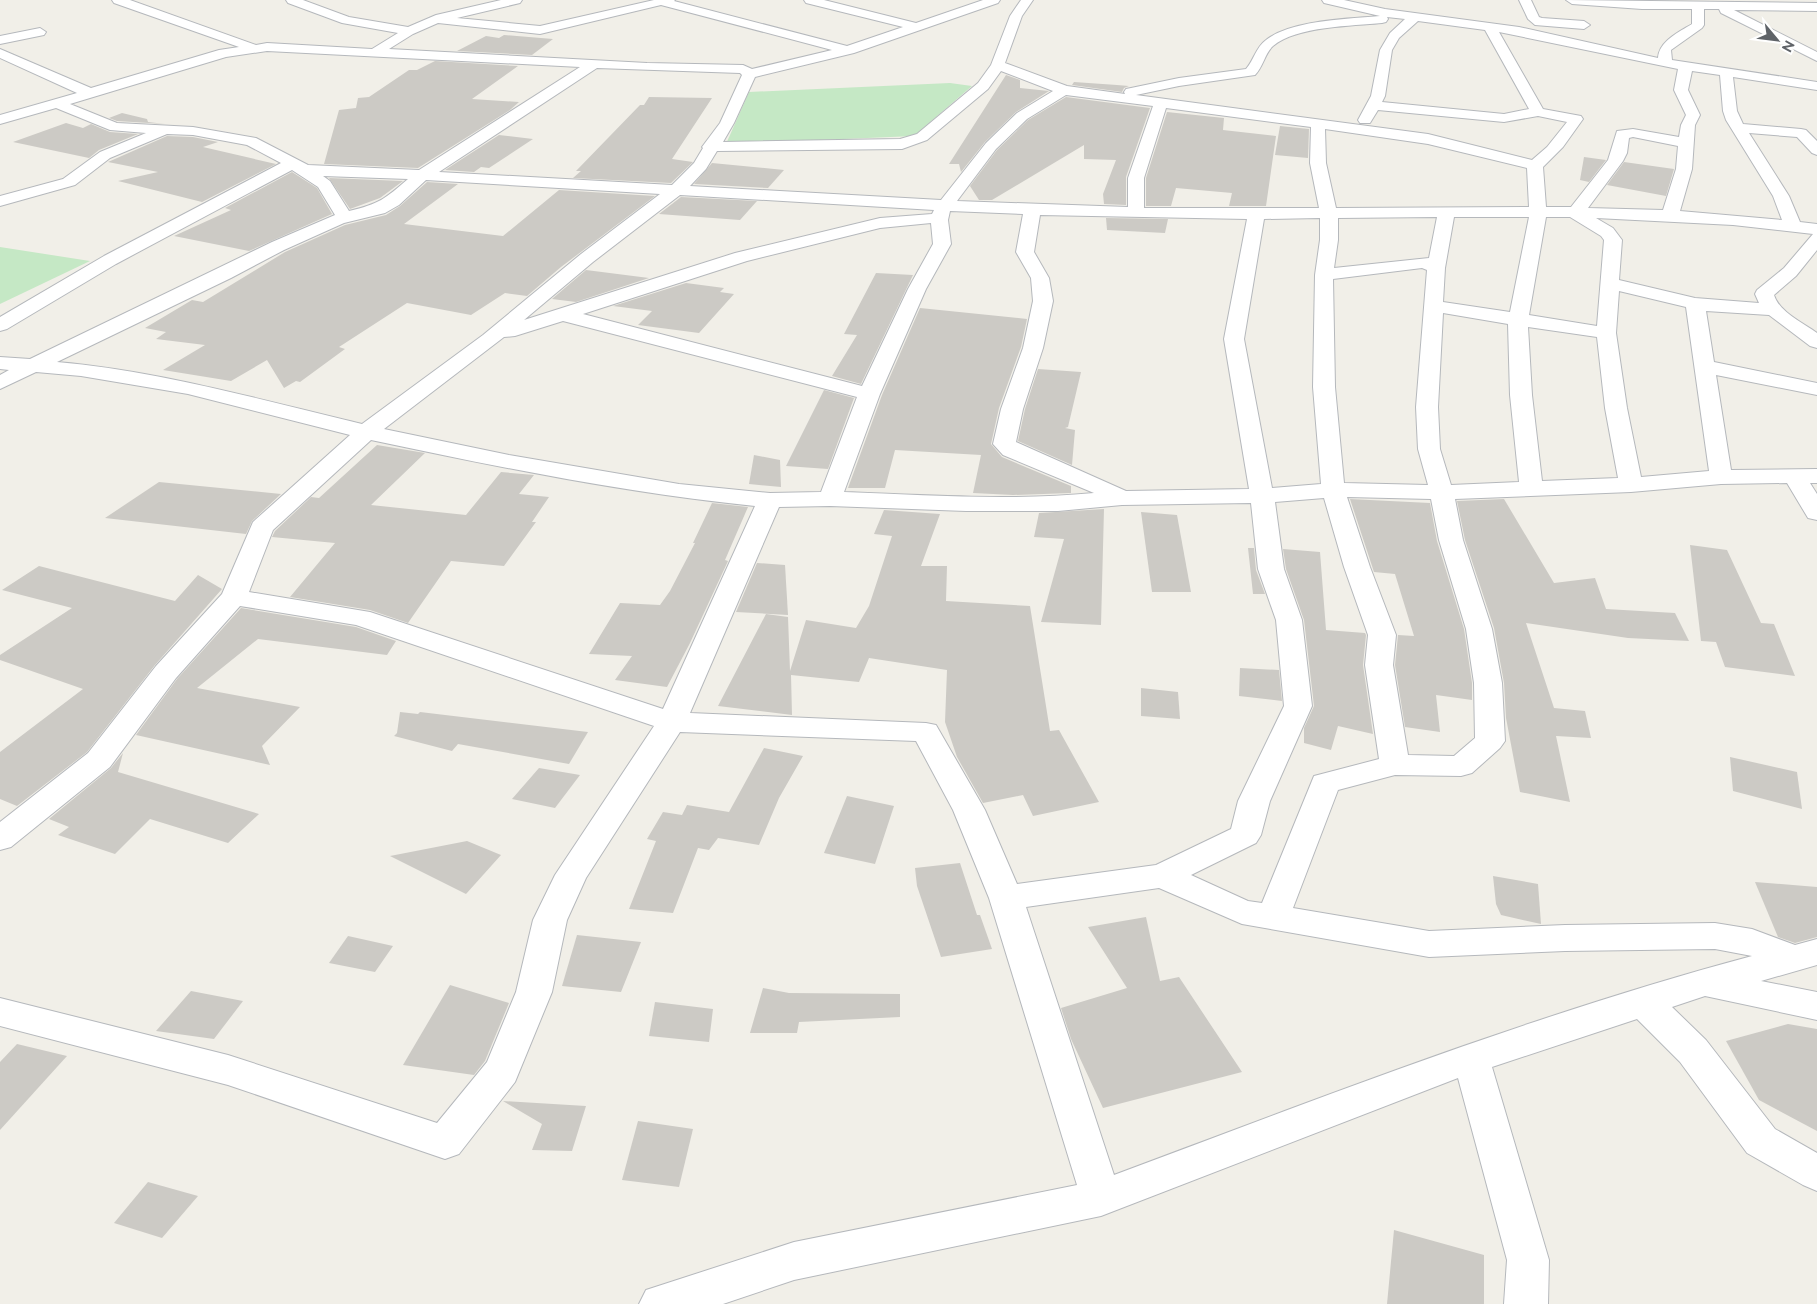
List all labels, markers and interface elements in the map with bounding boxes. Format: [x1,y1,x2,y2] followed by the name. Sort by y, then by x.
[1752,15,1802,65] north arrow
[1779,38,1798,55] text: N

